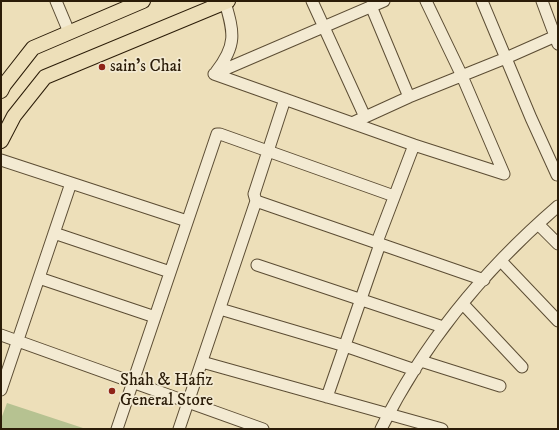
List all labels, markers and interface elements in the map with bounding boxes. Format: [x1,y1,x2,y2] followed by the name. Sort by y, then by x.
[110,57,181,77] place label: sain's Chai
[97,62,107,72] marker: sain's Chai
[120,371,213,411] place label: Shah & Hafiz General Store
[107,386,117,396] marker: Shah & Hafiz General Store

